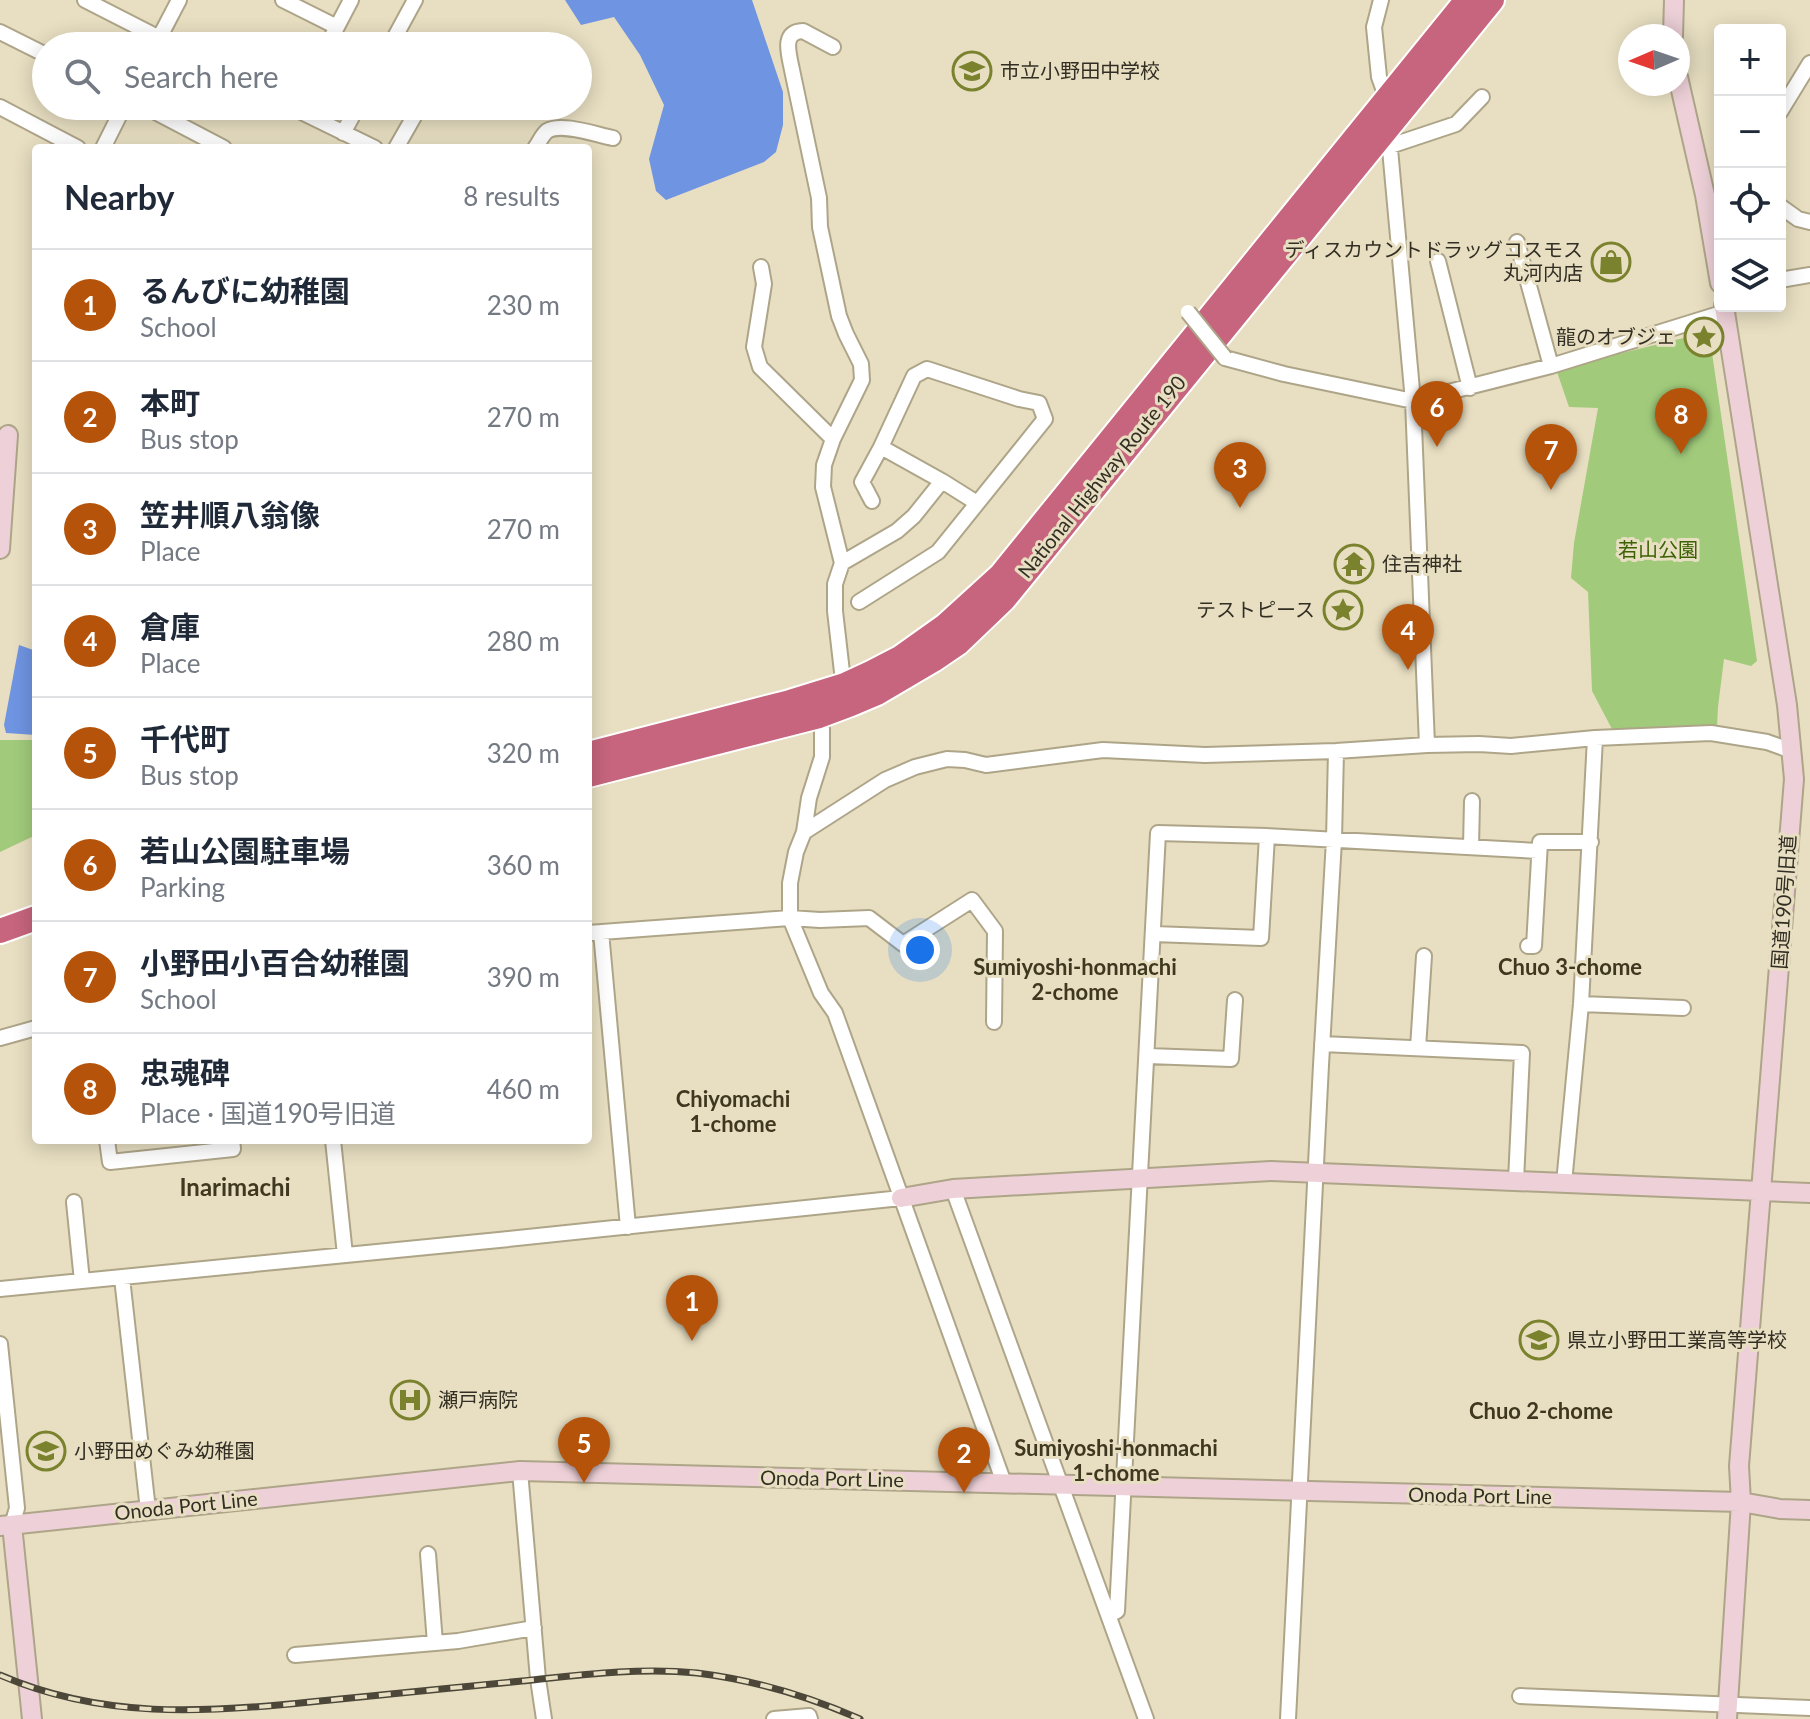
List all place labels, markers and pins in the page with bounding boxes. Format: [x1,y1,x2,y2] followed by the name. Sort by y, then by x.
[951,50,993,92] school or university icon: 市立小野田中学校
[1000,58,1160,82] place label: 市立小野田中学校
[1284,237,1583,284] place label: ディスカウントドラッグコスモス 丸河内店
[1590,241,1632,283] shop icon: ディスカウントドラッグコスモス 丸河内店
[1683,316,1725,358] place icon: 龍のオブジェ
[1556,324,1676,348] place label: 龍のオブジェ
[1411,381,1463,447] pin: 6
[1655,388,1707,454] pin: 8
[1525,424,1577,490] pin: 7
[1214,442,1266,508] pin: 3
[1333,543,1375,585] temple icon: 住吉神社
[1382,551,1462,575] place label: 住吉神社
[1322,589,1364,631] place icon: テストピース
[1196,597,1315,621] place label: テストピース
[1382,604,1434,670] pin: 4
[666,1275,718,1341] pin: 1
[1518,1319,1560,1361] school or university icon: 県立小野田工業高等学校
[1567,1327,1787,1351] place label: 県立小野田工業高等学校
[389,1379,431,1421] hospital icon: 瀬戸病院
[438,1387,518,1411] place label: 瀬戸病院
[558,1417,610,1483] pin: 5
[938,1427,990,1493] pin: 2
[25,1430,67,1472] school or university icon: 小野田めぐみ幼稚園
[74,1438,255,1462] place label: 小野田めぐみ幼稚園

